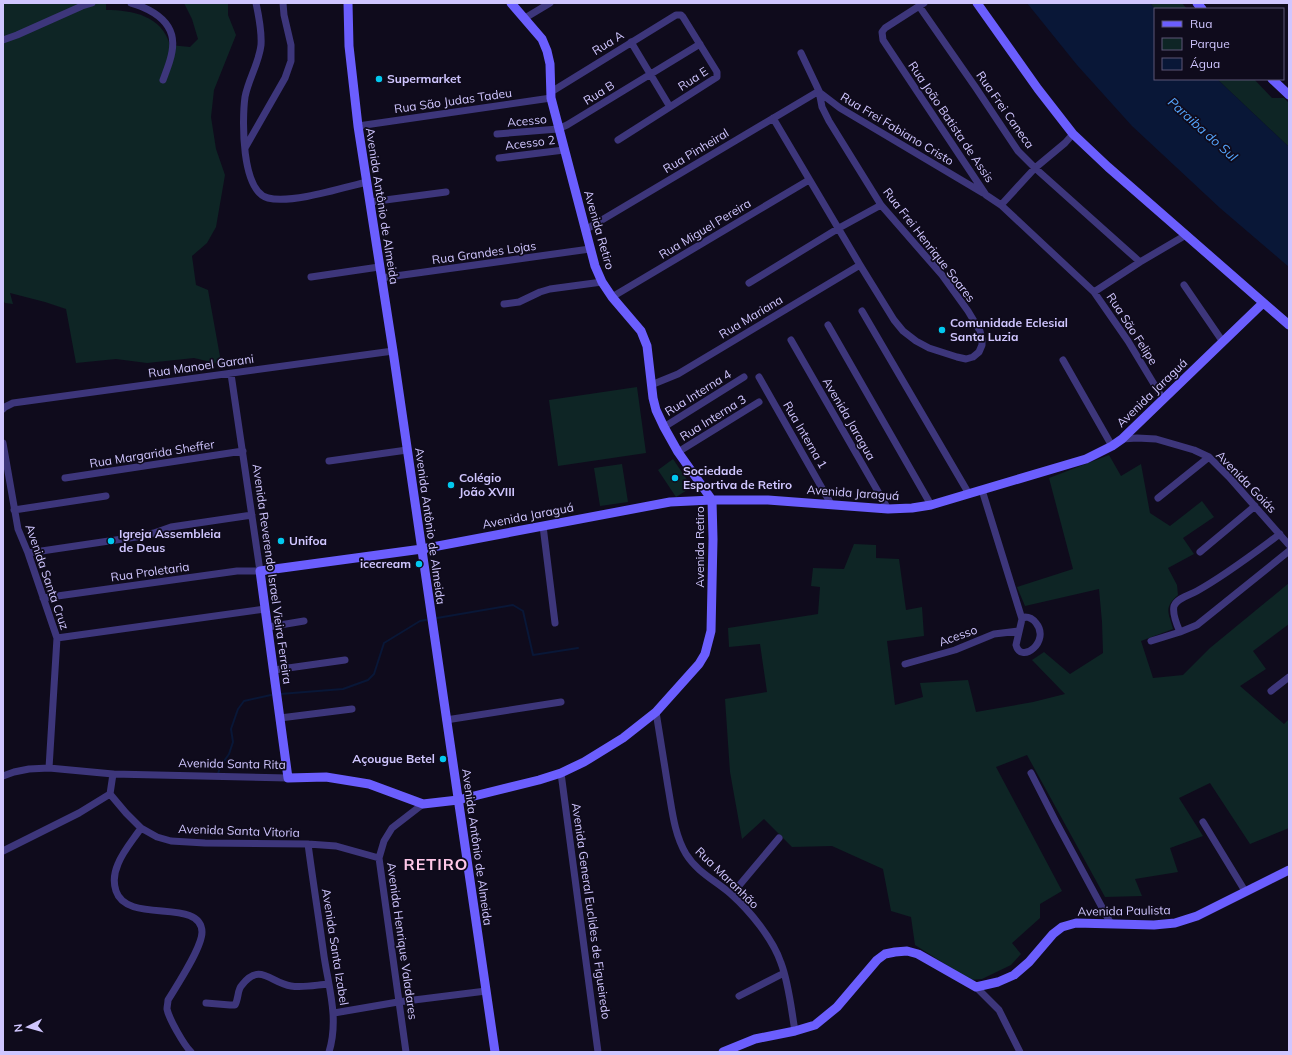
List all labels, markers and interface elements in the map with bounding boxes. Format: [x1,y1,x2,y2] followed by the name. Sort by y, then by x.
[1154,8,1284,80] legend
[1190,16,1212,31] text: Rua
[589,27,626,58] street label: Rua A
[1190,36,1230,51] text: Parque
[1190,56,1220,71] text: Água
[905,58,998,185] street label: Rua João Batista de Assis
[675,63,710,94] street label: Rua E
[973,68,1038,151] street label: Rua Frei Caneca
[387,71,462,86] place label: Supermarket
[374,74,384,84] marker: Supermarket
[580,77,617,108] street label: Rua B
[393,85,513,116] street label: Rua São Judas Tadeu
[838,89,957,168] street label: Rua Frei Fabiano Cristo
[1165,94,1242,165] water label: Paraiba do Sul
[506,111,548,130] street label: Acesso
[660,125,731,176] street label: Rua Pinheiral
[363,127,402,285] street label: Avenida Antônio de Almeida
[504,132,556,153] street label: Acesso 2
[880,185,979,305] street label: Rua Frei Henrique Soares
[581,189,618,271] street label: Avenida Retiro
[656,195,753,262] street label: Rua Miguel Pereira
[431,238,537,267] street label: Rua Grandes Lojas
[1104,290,1161,367] street label: Rua São Felipe
[716,292,785,341] street label: Rua Mariana
[950,315,1068,344] place label: Comunidade Eclesial Santa Luzia
[937,325,947,335] marker: Comunidade Eclesial Santa Luzia
[147,351,255,380] street label: Rua Manoel Garani
[1113,355,1190,430] street label: Avenida Jaraguá
[662,366,734,419] street label: Rua Interna 4
[820,375,879,463] street label: Avenida Jaragua
[677,391,749,444] street label: Rua Interna 3
[780,398,831,471] street label: Rua Interna 1
[88,436,216,471] street label: Rua Margarida Sheffer
[412,447,449,605] street label: Avenida Antônio de Almeida
[1213,448,1280,516] street label: Avenida Goiás
[250,463,295,685] street label: Avenida Reverendo Israel Vieira Ferreira
[683,463,792,492] place label: Sociedade Esportiva de Retiro
[459,470,515,499] place label: Colégio João XVIII
[670,473,680,483] marker: Sociedade Esportiva de Retiro
[446,480,456,490] marker: Colégio João XVIII
[806,482,900,503] street label: Avenida Jaraguá
[481,499,575,532] street label: Avenida Jaraguá
[692,506,707,588] street label: Avenida Retiro
[22,522,73,632] street label: Avenida Santa Cruz
[119,526,221,555] place label: Igreja Assembleia de Deus
[289,533,327,548] place label: Unifoa
[106,536,116,546] marker: Igreja Assembleia de Deus
[276,536,286,546] marker: Unifoa
[360,556,411,571] place label: icecream
[109,559,190,584] street label: Rua Proletaria
[414,559,424,569] marker: icecream
[937,622,979,649] street label: Acesso
[352,751,435,766] place label: Açougue Betel
[438,754,448,764] marker: Açougue Betel
[178,755,286,772] street label: Avenida Santa Rita
[459,768,496,926] street label: Avenida Antônio de Almeida
[569,802,614,1020] street label: Avenida General Euclides de Figueiredo
[178,821,300,840] street label: Avenida Santa Vitoria
[692,844,762,912] street label: Rua Maranhão
[404,854,468,874] district label: RETIRO
[384,861,421,1021] street label: Avenida Henrique Valadares
[319,887,352,1006] street label: Avenida Santa Izabel
[1077,902,1171,919] street label: Avenida Paulista
[8,1007,48,1047] north arrow
[11,1023,25,1033] text: N

